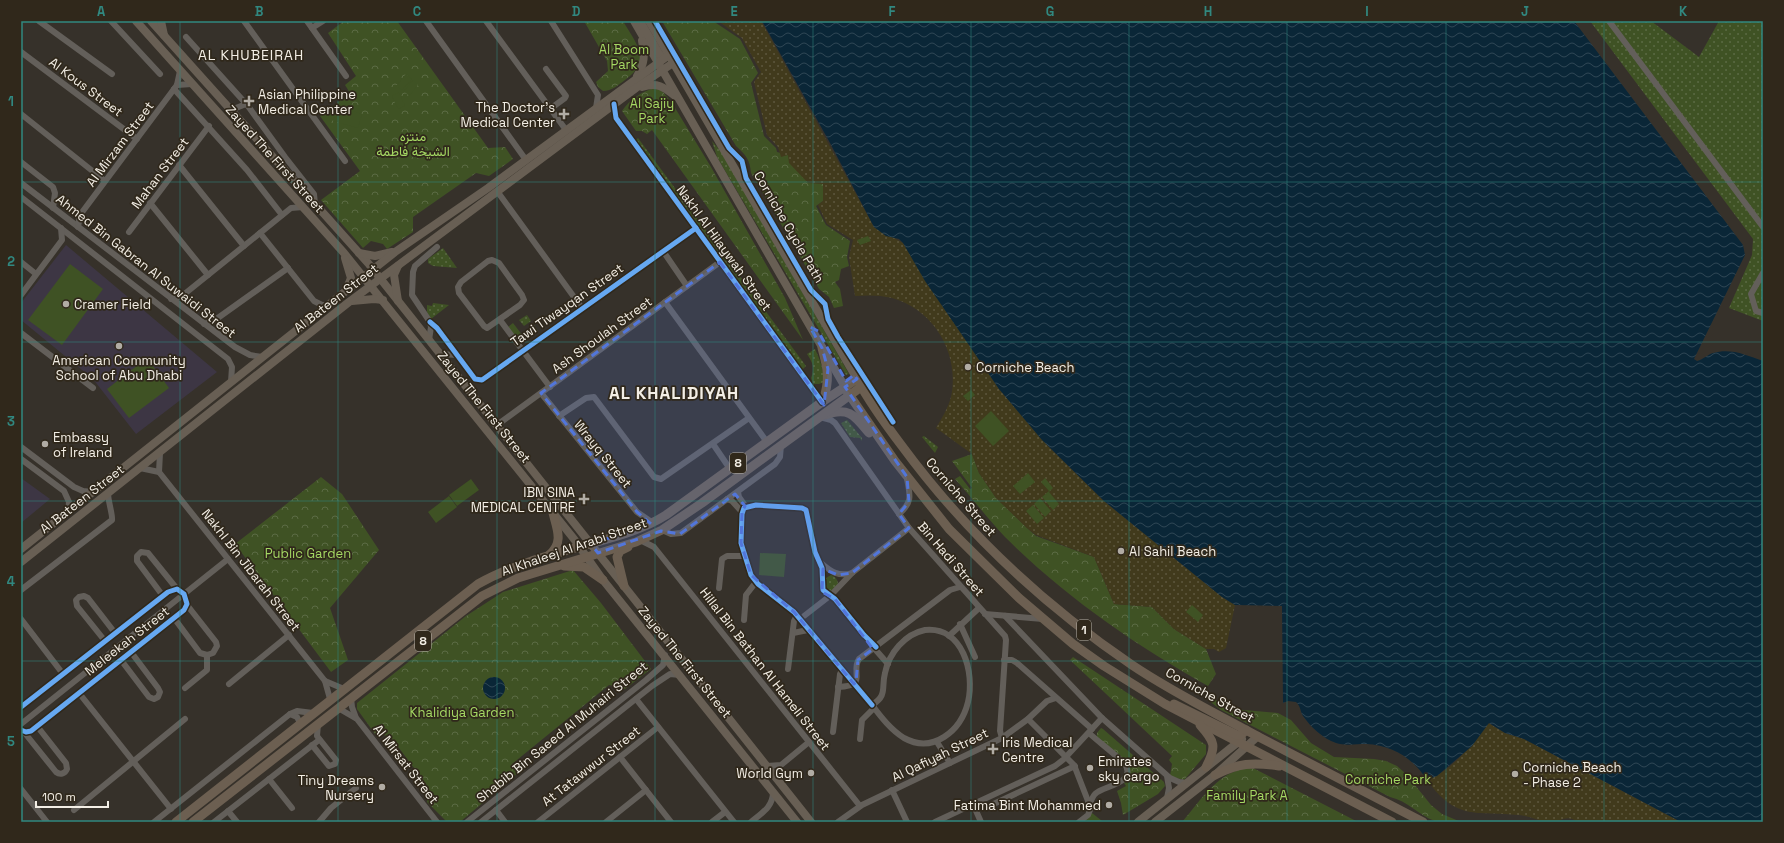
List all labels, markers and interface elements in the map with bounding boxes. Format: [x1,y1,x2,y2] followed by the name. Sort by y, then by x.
[97,3,106,20] text: A
[255,3,264,20] text: B
[413,3,421,20] text: C
[572,3,581,20] text: D
[730,3,738,20] text: E
[889,3,896,20] text: F
[1046,3,1054,20] text: G
[1204,3,1212,20] text: H
[1365,3,1369,20] text: I
[1521,3,1529,20] text: J
[1679,3,1688,20] text: K
[599,41,649,73] park label: Al Boom Park
[198,46,304,64] district label: AL KHUBEIRAH
[46,54,126,120] street label: Al Kous Street
[258,86,356,118] place label: Asian Philippine Medical Center
[8,93,14,110] text: 1
[243,95,255,107] marker: Asian Philippine Medical Center
[630,95,674,127] park label: Al Sajiy Park
[82,98,158,190] street label: Al Mirzam Street
[461,99,555,131] place label: The Doctor's Medical Center
[222,102,328,216] street label: Zayed The First Street
[558,108,570,120] marker: The Doctor's Medical Center
[376,128,450,160] park label: منتزه الشيخة فاطمة
[128,134,192,212] street label: Mahan Street
[750,168,828,286] street label: Corniche Cycle Path
[673,182,775,314] street label: Nakhl Al Hilaywah Street
[53,190,239,342] street label: Ahmed Bin Gabran Al Suwaidi Street
[7,253,15,270] text: 2
[290,260,382,336] street label: Al Bateen Street
[507,260,627,350] street label: Tawi Tiwayqan Street
[548,293,656,377] street label: Ash Shoulah Street
[74,296,151,313] place label: Cramer Field
[61,299,71,309] marker: Cramer Field
[114,341,124,351] marker: American Community School of Abu Dhabi
[434,348,534,466] street label: Zayed The First Street
[52,352,186,384] place label: American Community School of Abu Dhabi
[976,359,1075,376] place label: Corniche Beach
[963,362,973,372] marker: Corniche Beach
[609,382,739,404] district label: AL KHALIDIYAH
[7,413,15,430] text: 3
[570,417,636,492] street label: Wrayq Street
[53,429,112,461] place label: Embassy of Ireland
[40,439,50,449] marker: Embassy of Ireland
[730,453,746,473] road number: 8
[922,454,1000,540] street label: Corniche Street
[36,461,128,537] street label: Al Bateen Street
[471,484,575,516] place label: IBN SINA MEDICAL CENTRE
[578,493,590,505] marker: IBN SINA MEDICAL CENTRE
[198,505,304,635] street label: Nakhl Bin Jibarah Street
[499,514,649,580] street label: Al Khaleej Al Arabi Street
[914,518,988,600] street label: Bin Hadi Street
[1129,543,1216,560] place label: Al Sahil Beach
[265,545,351,562] park label: Public Garden
[1116,546,1126,556] marker: Al Sahil Beach
[7,573,15,590] text: 4
[696,584,834,754] street label: Hillal Bin Bathan Al Hameli Street
[81,603,173,679] street label: Meleekah Street
[635,603,735,721] street label: Zayed The First Street
[1077,620,1091,640] road number: 1
[415,631,431,651] road number: 8
[473,658,651,806] street label: Shabib Bin Saeed Al Muhairi Street
[1163,664,1257,726] street label: Corniche Street
[410,704,514,721] park label: Khalidiya Garden
[369,721,443,807] street label: Al Mirsat Street
[538,722,644,810] street label: At Tatawwur Street
[889,724,991,786] street label: Al Qafiyah Street
[7,733,15,750] text: 5
[1002,734,1072,766] place label: Iris Medical Centre
[987,743,999,755] marker: Iris Medical Centre
[1098,753,1159,785] place label: Emirates sky cargo
[1523,759,1622,791] place label: Corniche Beach - Phase 2
[1085,763,1095,773] marker: Emirates sky cargo
[736,765,803,782] place label: World Gym
[806,768,816,778] marker: World Gym
[1510,769,1520,779] marker: Corniche Beach - Phase 2
[1345,771,1431,788] park label: Corniche Park
[298,772,374,804] place label: Tiny Dreams Nursery
[377,782,387,792] marker: Tiny Dreams Nursery
[36,783,108,809] scale bar
[1206,787,1288,804] park label: Family Park A
[42,789,76,805] text: 100 m
[954,797,1101,814] place label: Fatima Bint Mohammed
[1104,800,1114,810] marker: Fatima Bint Mohammed

